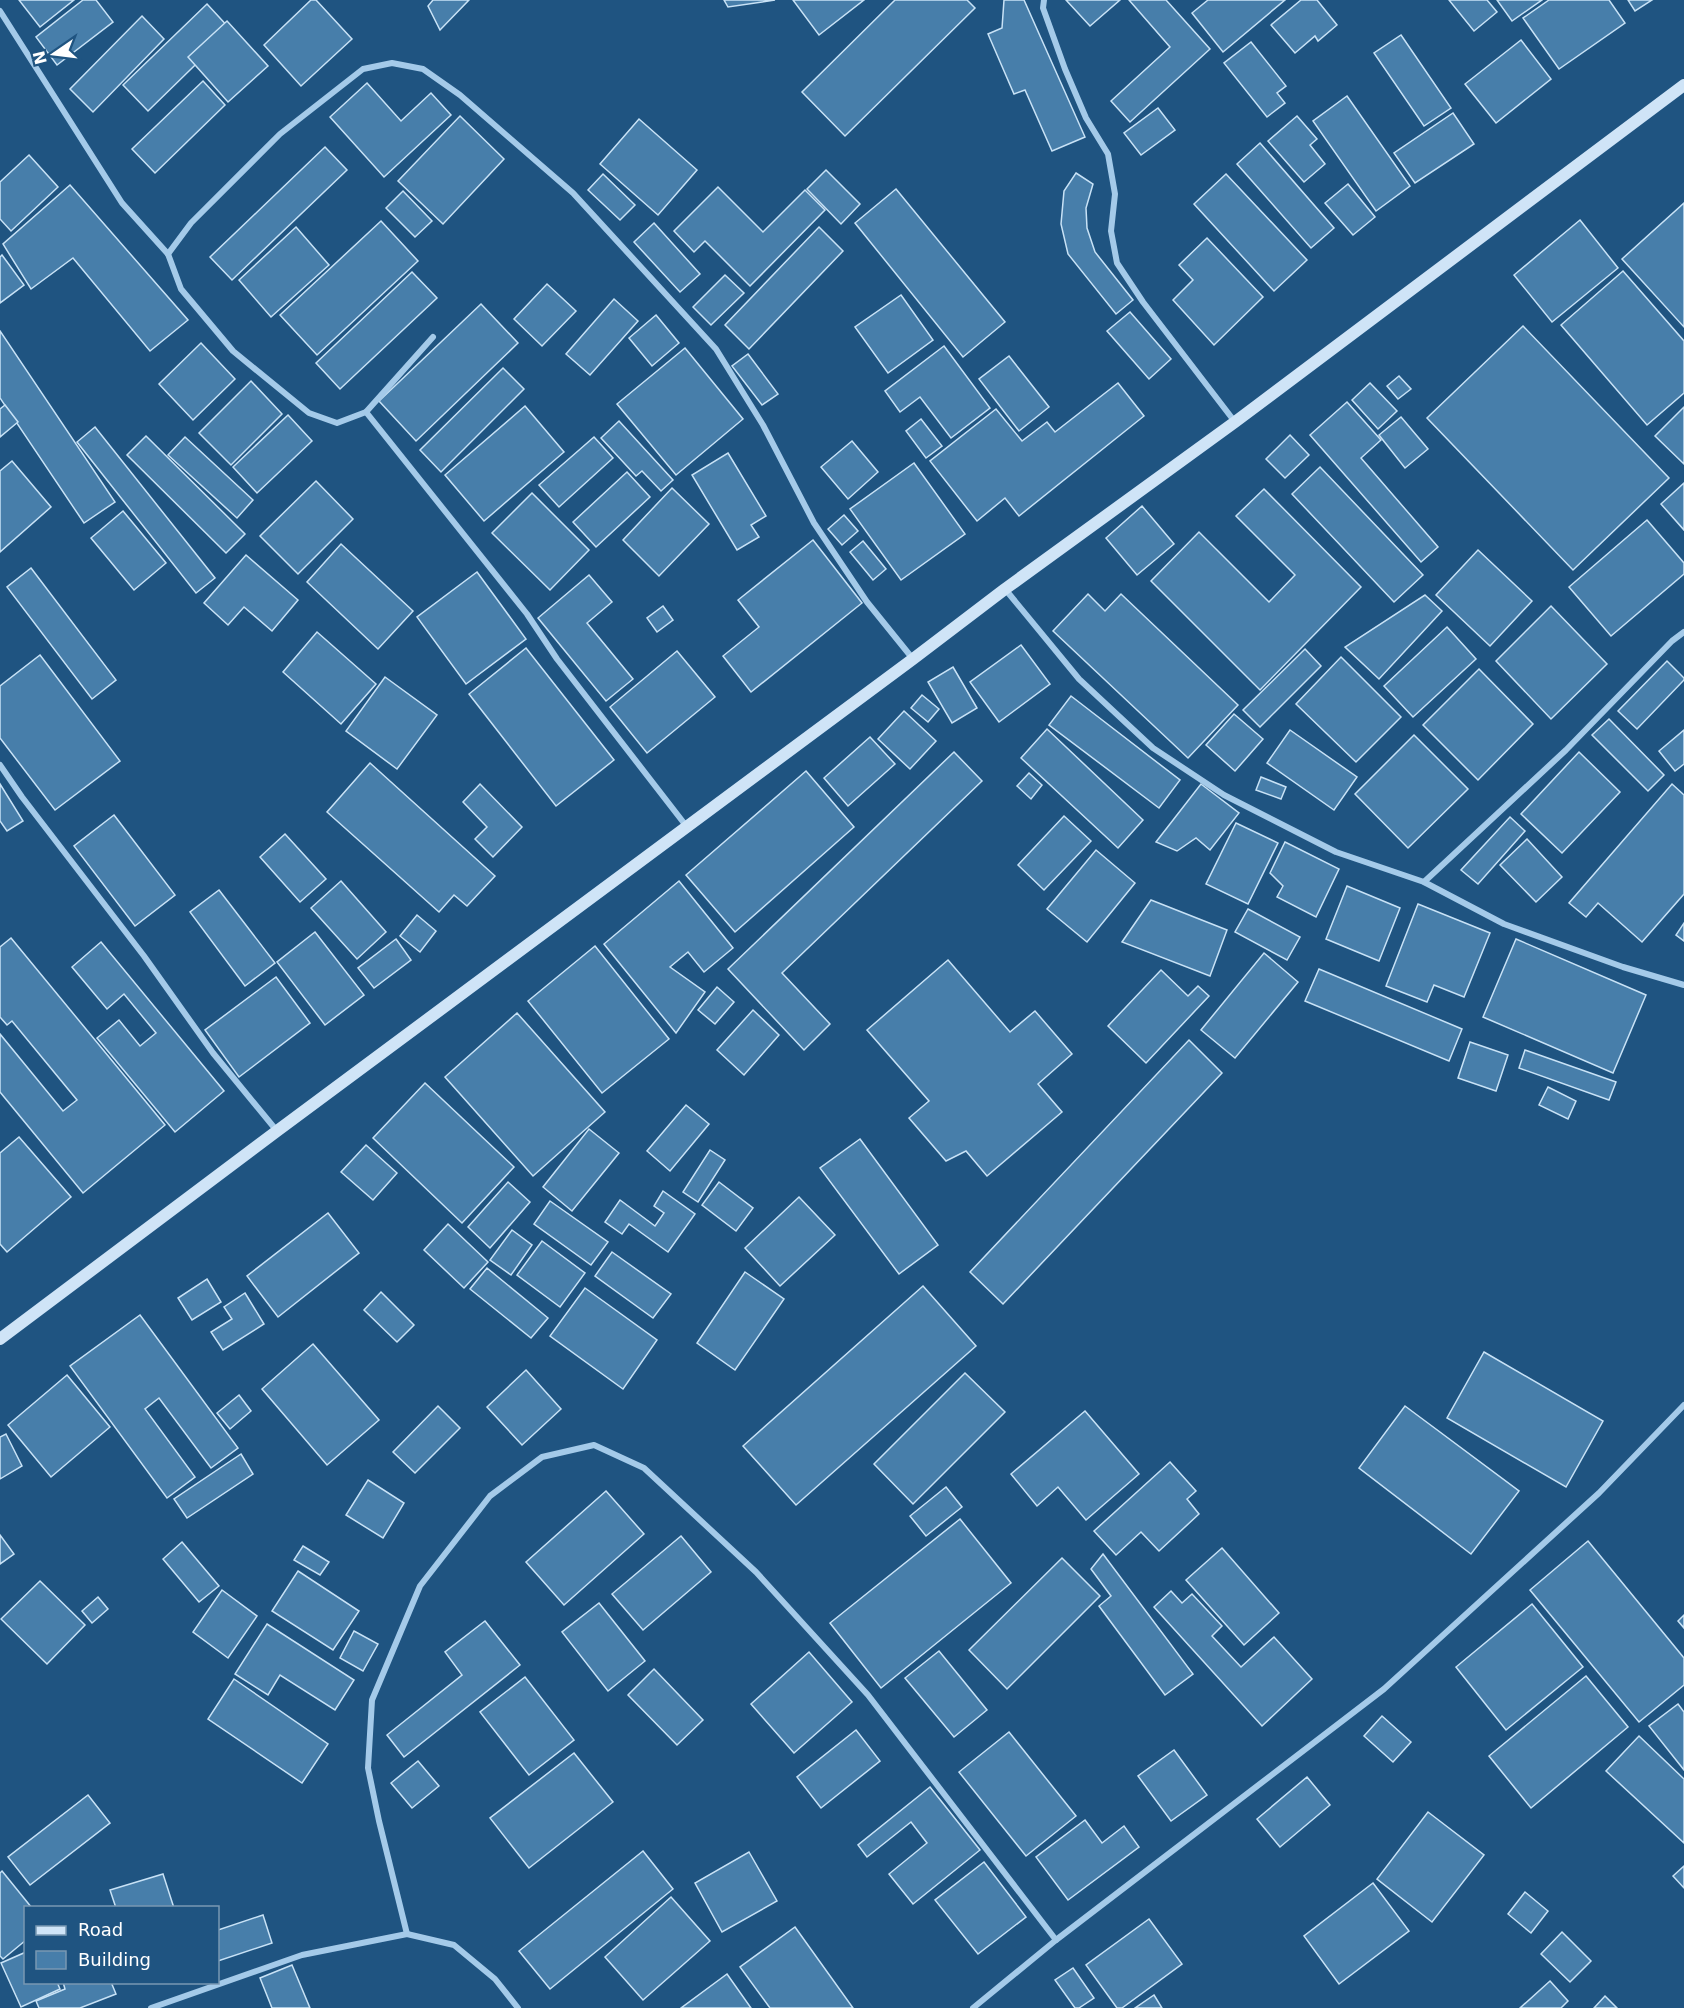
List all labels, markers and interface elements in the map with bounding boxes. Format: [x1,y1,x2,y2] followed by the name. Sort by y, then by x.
[24,24,84,84] north arrow
[29,49,51,66] text: N
[24,1906,219,1984] legend
[78,1919,123,1940] text: Road
[78,1949,151,1970] text: Building

